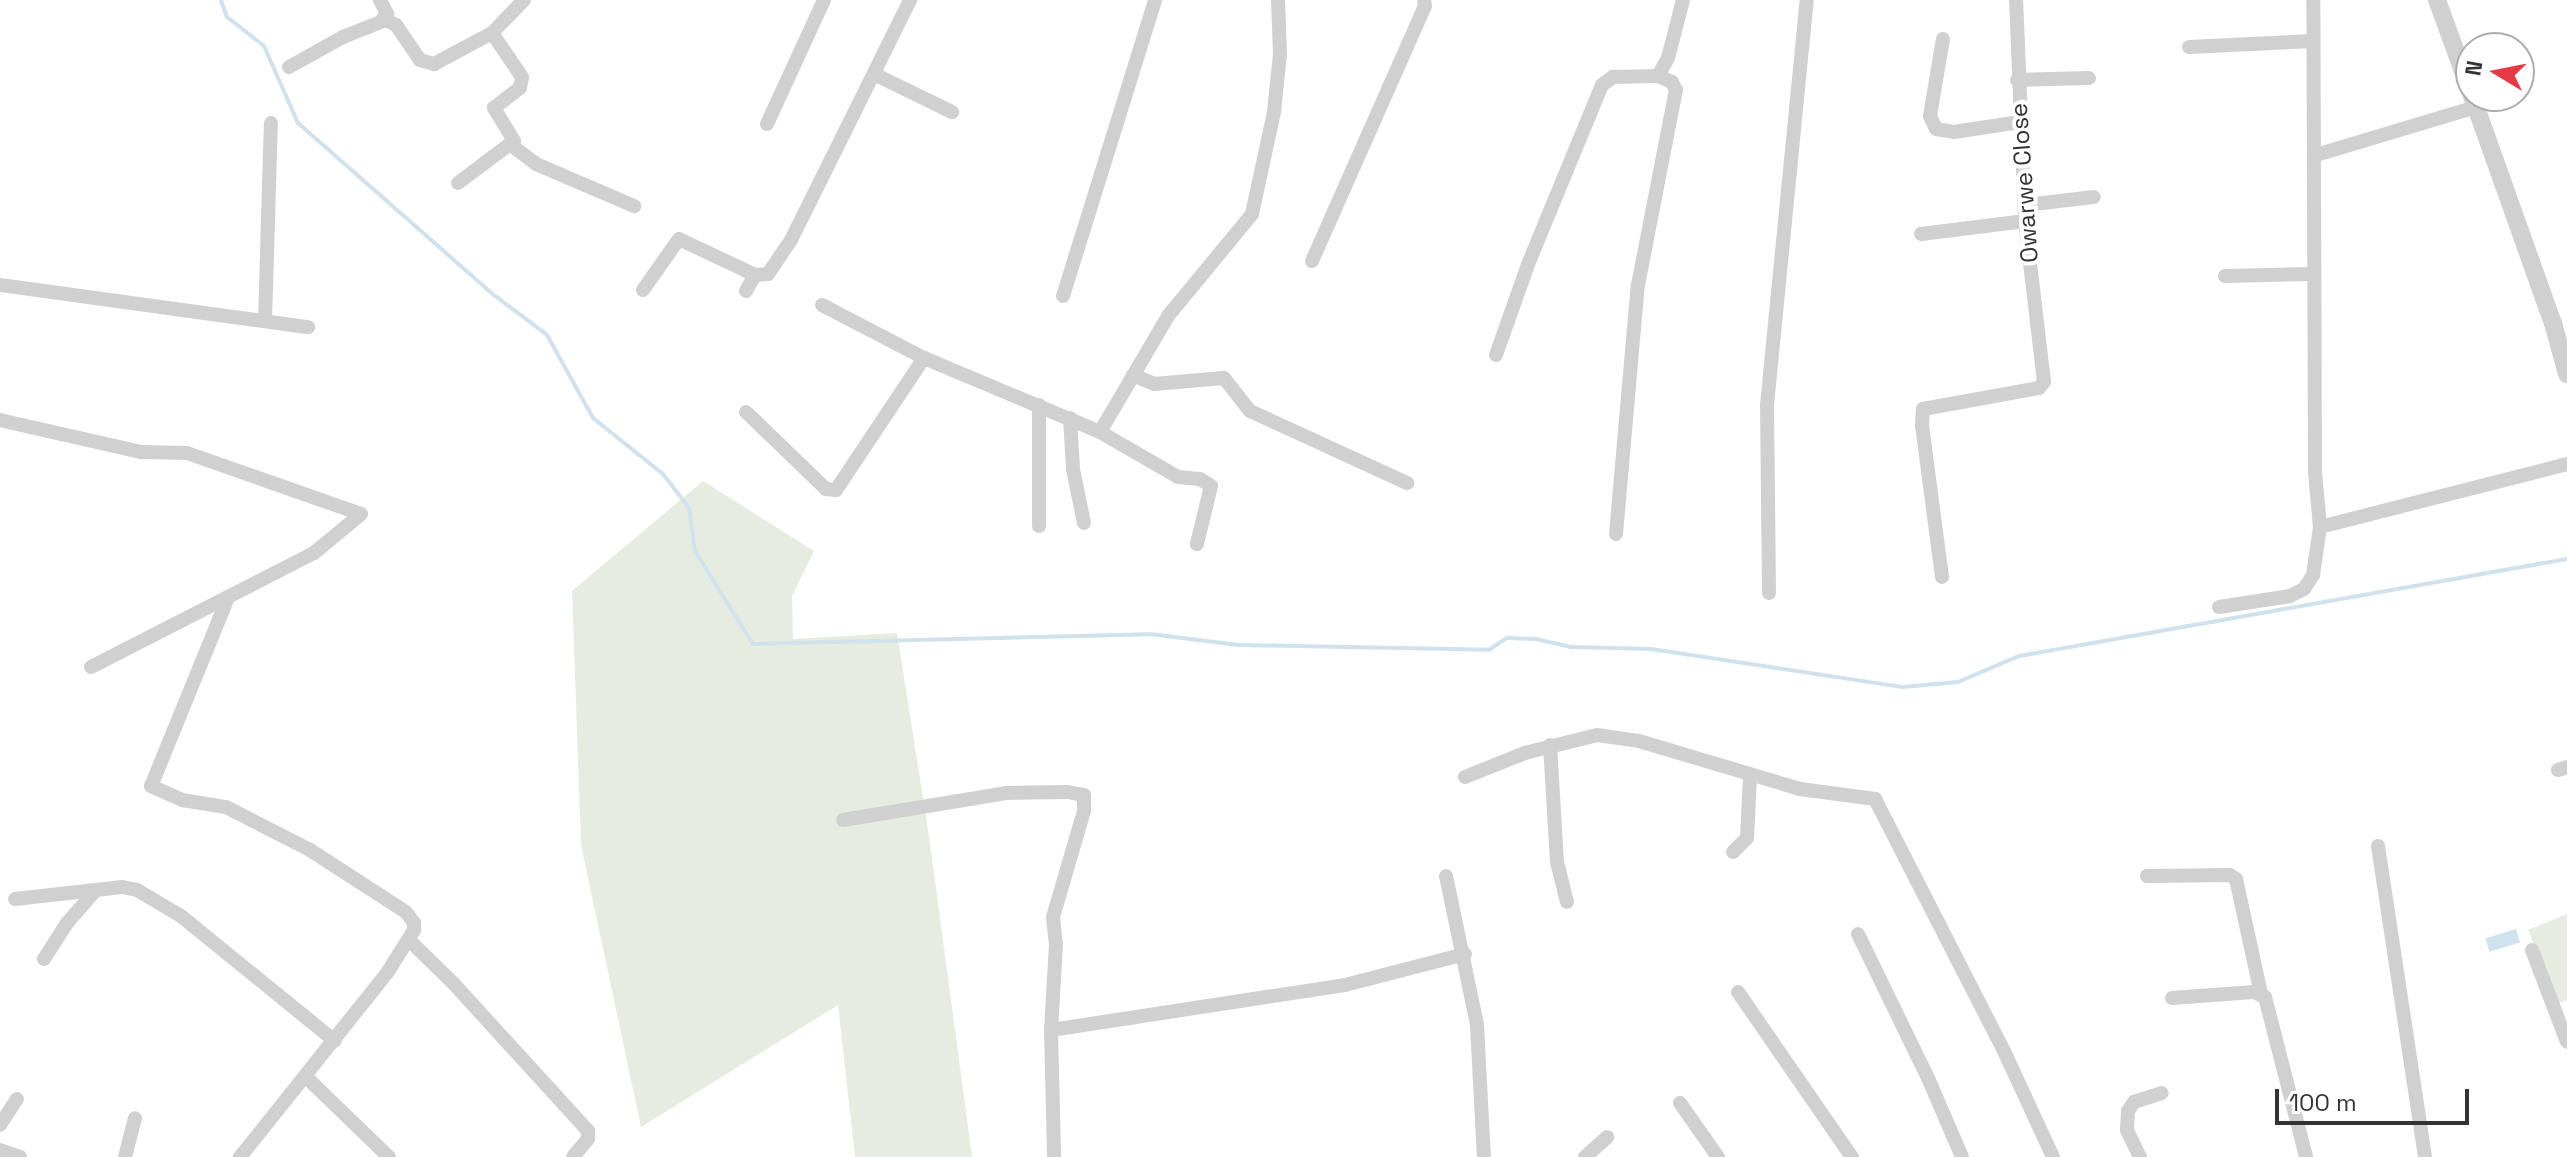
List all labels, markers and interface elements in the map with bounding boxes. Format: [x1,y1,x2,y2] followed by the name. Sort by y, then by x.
[2455,32,2535,112] north arrow
[2458,58,2488,78] text: N
[2004,102,2044,264] street label: Owarwe Close
[2279,1073,2473,1123] scale bar
[2289,1087,2357,1118] text: 100 m

